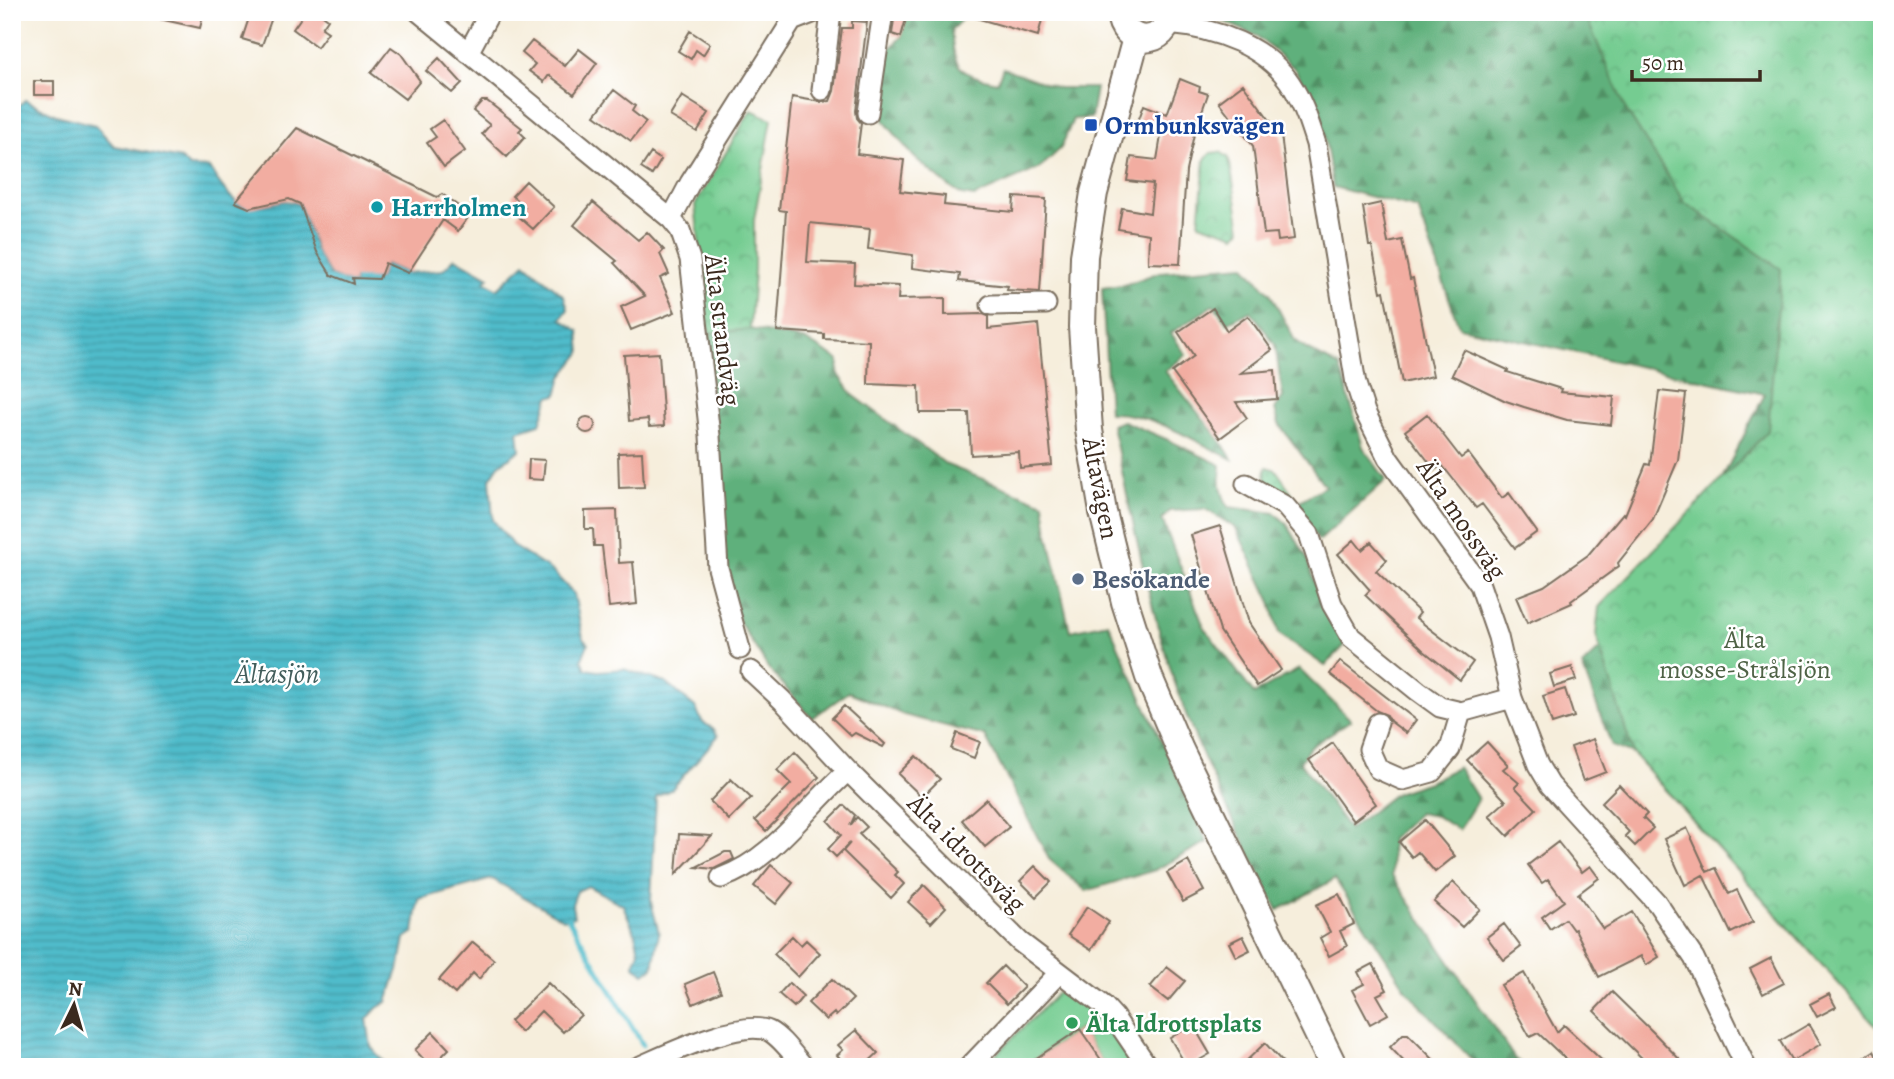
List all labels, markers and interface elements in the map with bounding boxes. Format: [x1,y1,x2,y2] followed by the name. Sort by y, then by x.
[1632,38,1759,82] scale bar
[1642,49,1684,77] text: 50 m
[1105,108,1285,143] place label: Ormbunksvägen
[1083,117,1099,133] marker: Ormbunksvägen
[391,190,527,225] place label: Harrholmen
[369,199,385,215] marker: Harrholmen
[696,251,749,408] street label: Älta strandväg
[1073,433,1128,542] street label: Ältavägen
[1408,451,1515,587] street label: Älta mossväg
[1092,562,1210,597] place label: Besökande
[1070,571,1086,587] marker: Besökande
[1659,622,1831,687] park label: Älta mosse-Strålsjön
[233,655,319,693] water label: Ältasjön
[899,786,1034,920] street label: Älta idrottsväg
[38,970,108,1040] north arrow
[67,976,84,1003] text: N
[1085,1006,1262,1041] place label: Älta Idrottsplats
[1064,1015,1080,1031] marker: Älta Idrottsplats

